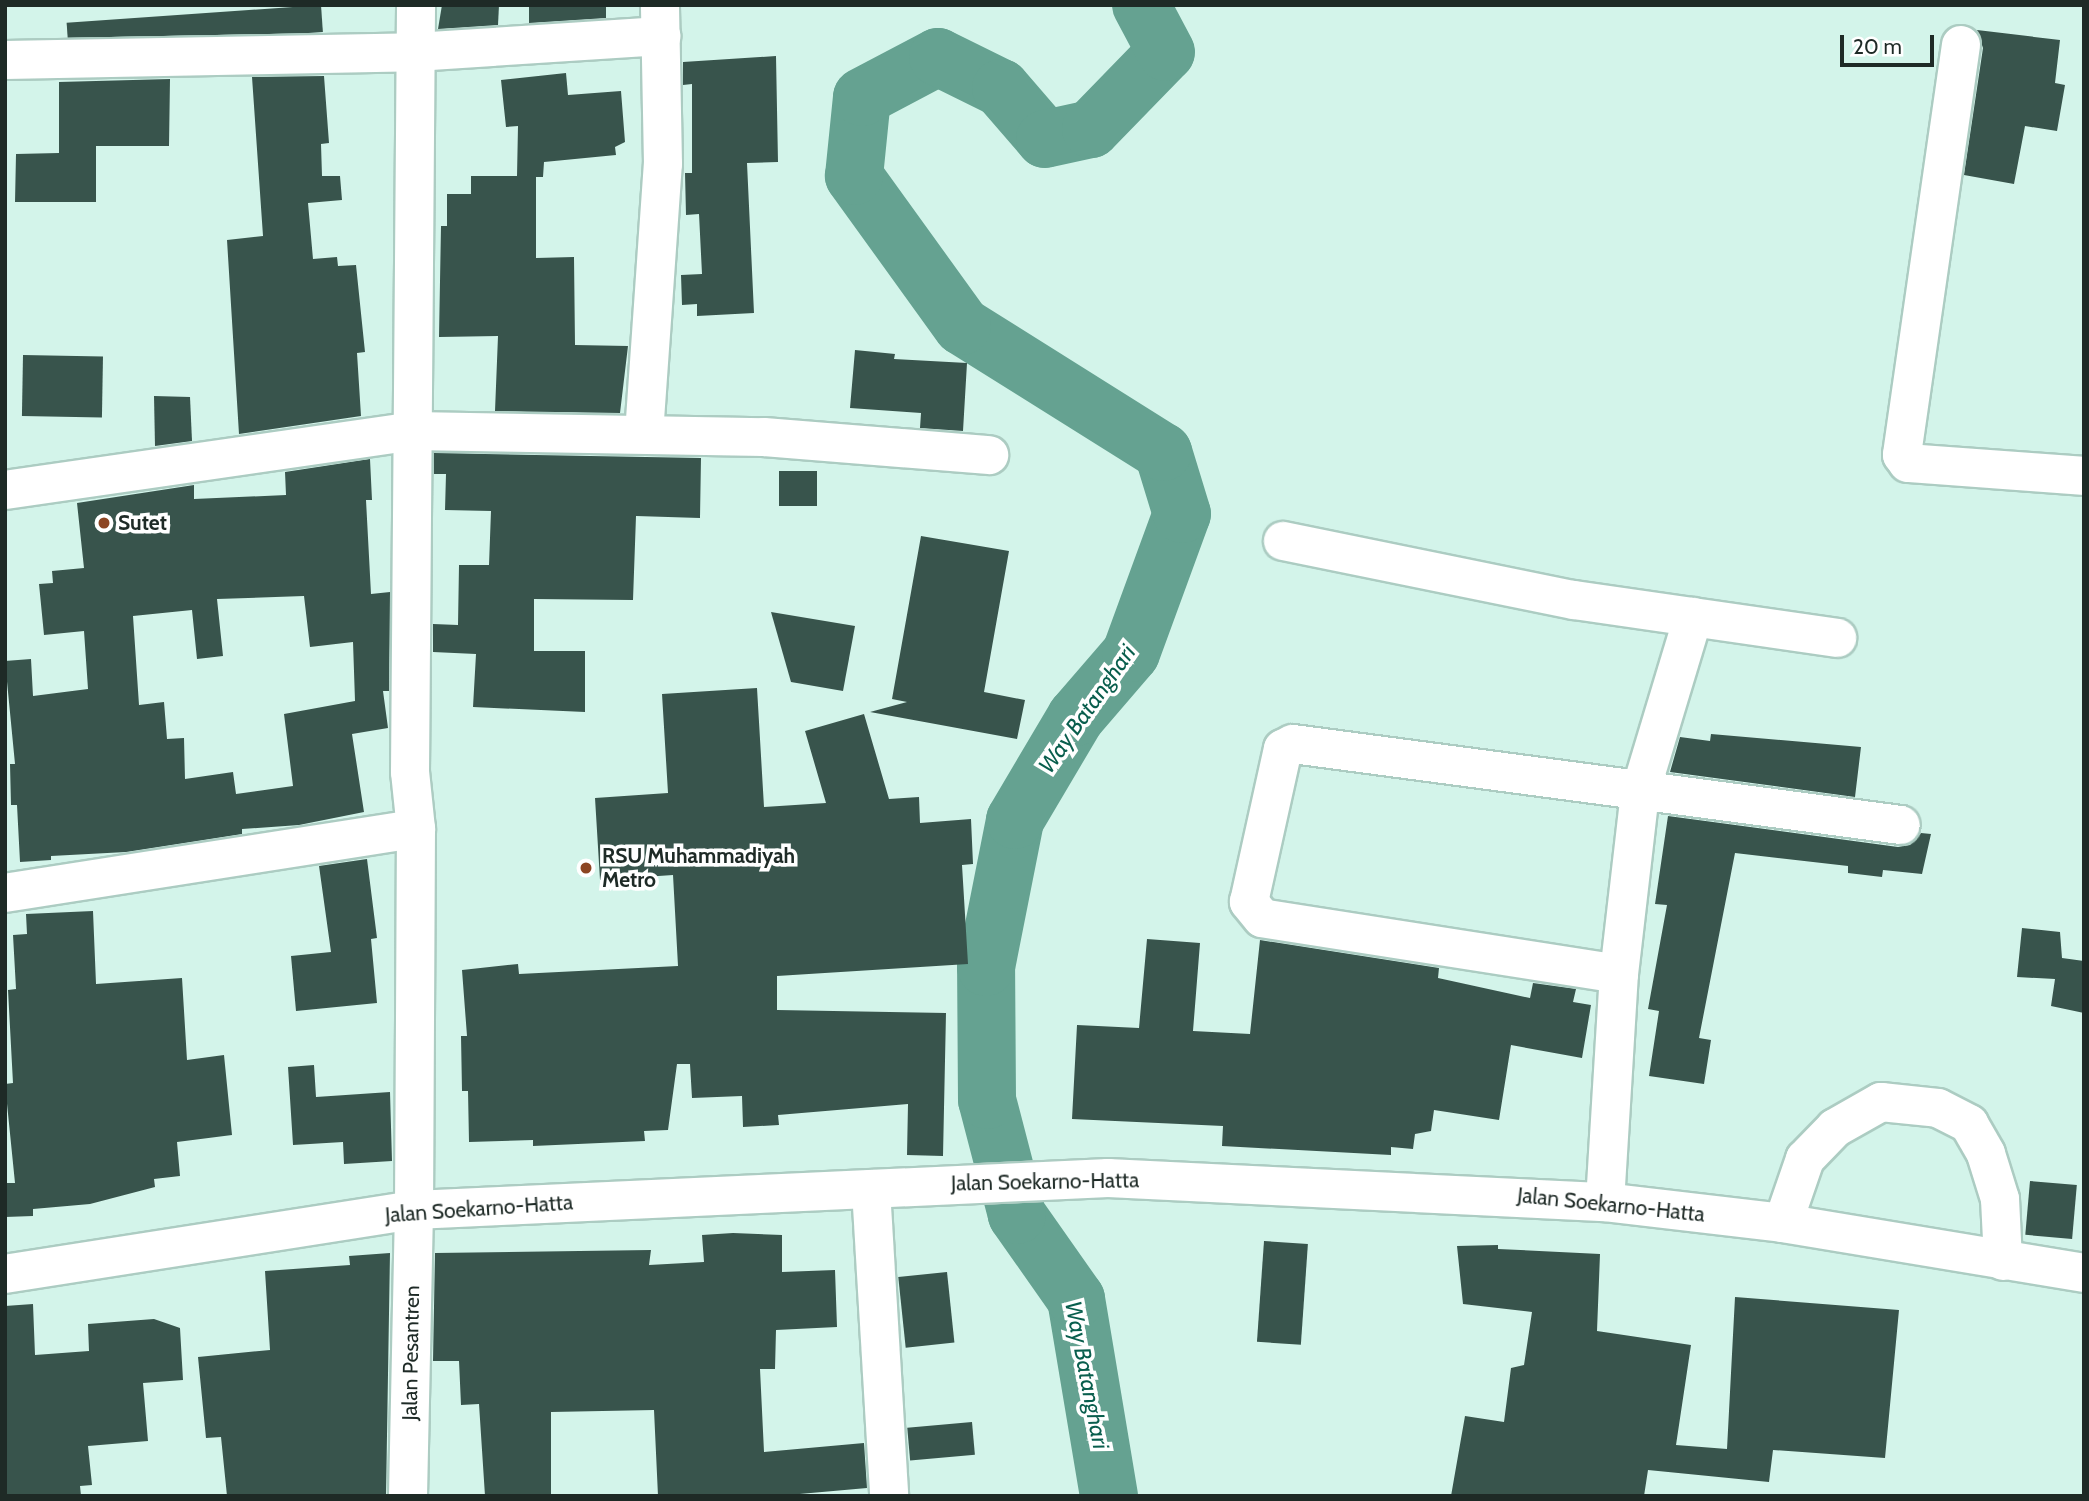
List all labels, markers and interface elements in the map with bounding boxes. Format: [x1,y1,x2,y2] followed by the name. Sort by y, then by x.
[1844,21,1938,65] scale bar
[1853,34,1902,59] text: 20 m
[118,510,167,536] place label: Sutet
[96,515,112,531] marker: Sutet
[1033,640,1141,778] water label: Way Batanghari
[602,843,795,893] place label: RSU Muhammadiyah Metro
[576,858,596,878] marker: RSU Muhammadiyah Metro
[951,1168,1139,1196] street label: Jalan Soekarno-Hatta
[1516,1183,1706,1227] street label: Jalan Soekarno-Hatta
[384,1190,574,1228] street label: Jalan Soekarno-Hatta
[397,1285,425,1421] street label: Jalan Pesantren
[1059,1299,1115,1451] water label: Way Batanghari

